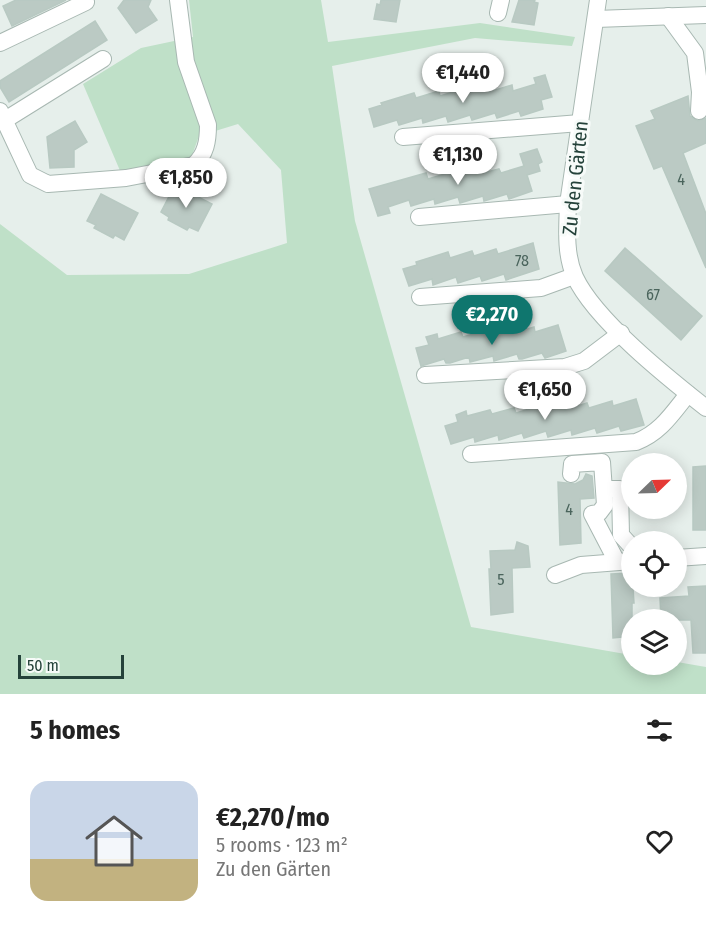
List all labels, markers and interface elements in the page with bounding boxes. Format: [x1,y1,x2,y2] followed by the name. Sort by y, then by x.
[414,53,512,104] pin: €1,440
[436,60,490,84] text: €1,440
[557,120,593,236] street label: Zu den Gärten
[409,135,507,186] pin: €1,130
[433,142,483,166] text: €1,130
[137,158,235,209] pin: €1,850
[159,165,213,189] text: €1,850
[677,170,685,189] house number: 4
[515,251,529,270] house number: 78
[646,285,661,304] house number: 67
[443,295,541,346] pin: €2,270
[466,302,518,326] text: €2,270
[496,370,594,421] pin: €1,650
[518,377,572,401] text: €1,650
[621,453,687,519] north arrow
[621,453,687,675] map controls
[565,500,573,519] house number: 4
[621,531,687,597] button: locate
[497,570,505,589] house number: 5
[621,609,687,675] button: layers
[18,652,124,680] scale bar
[27,656,59,675] text: 50 m
[643,714,676,747] icon: filters
[30,715,120,746] text: 5 homes
[216,802,330,833] text: €2,270/mo
[78,805,150,877] icon: home
[643,825,676,858] icon: heart
[216,833,348,857] text: 5 rooms · 123 m²
[216,857,331,881] text: Zu den Gärten

